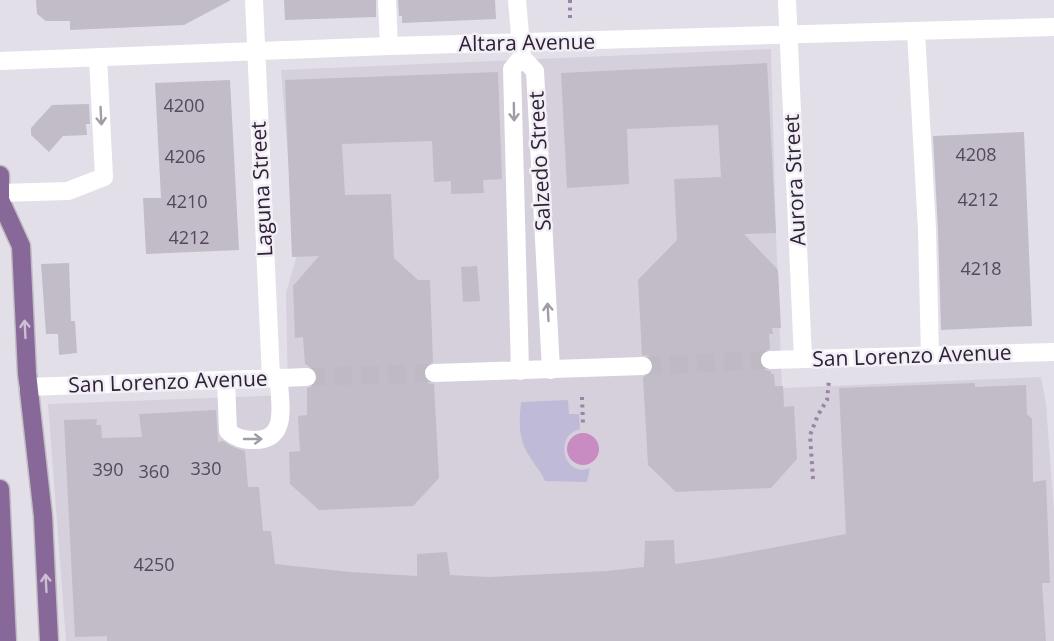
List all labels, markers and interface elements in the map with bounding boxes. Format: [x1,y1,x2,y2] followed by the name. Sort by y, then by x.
[458,27,595,57] street label: Altara Avenue
[521,91,557,232] street label: Salzedo Street
[163,93,205,117] house number: 4200
[508,101,519,121] one-way arrow
[95,105,106,125] one-way arrow
[777,114,811,247] street label: Aurora Street
[243,121,279,257] street label: Laguna Street
[955,142,997,166] house number: 4208
[164,144,206,168] house number: 4206
[957,187,999,211] house number: 4212
[166,189,208,213] house number: 4210
[168,225,210,249] house number: 4212
[960,256,1002,280] house number: 4218
[542,302,553,322] one-way arrow
[19,319,31,339] one-way arrow
[812,338,1012,372] street label: San Lorenzo Avenue
[68,364,268,398] street label: San Lorenzo Avenue
[243,433,263,445] one-way arrow
[191,456,221,480] house number: 330
[93,457,123,481] house number: 390
[139,459,169,483] house number: 360
[133,552,175,576] house number: 4250
[40,573,51,593] one-way arrow

